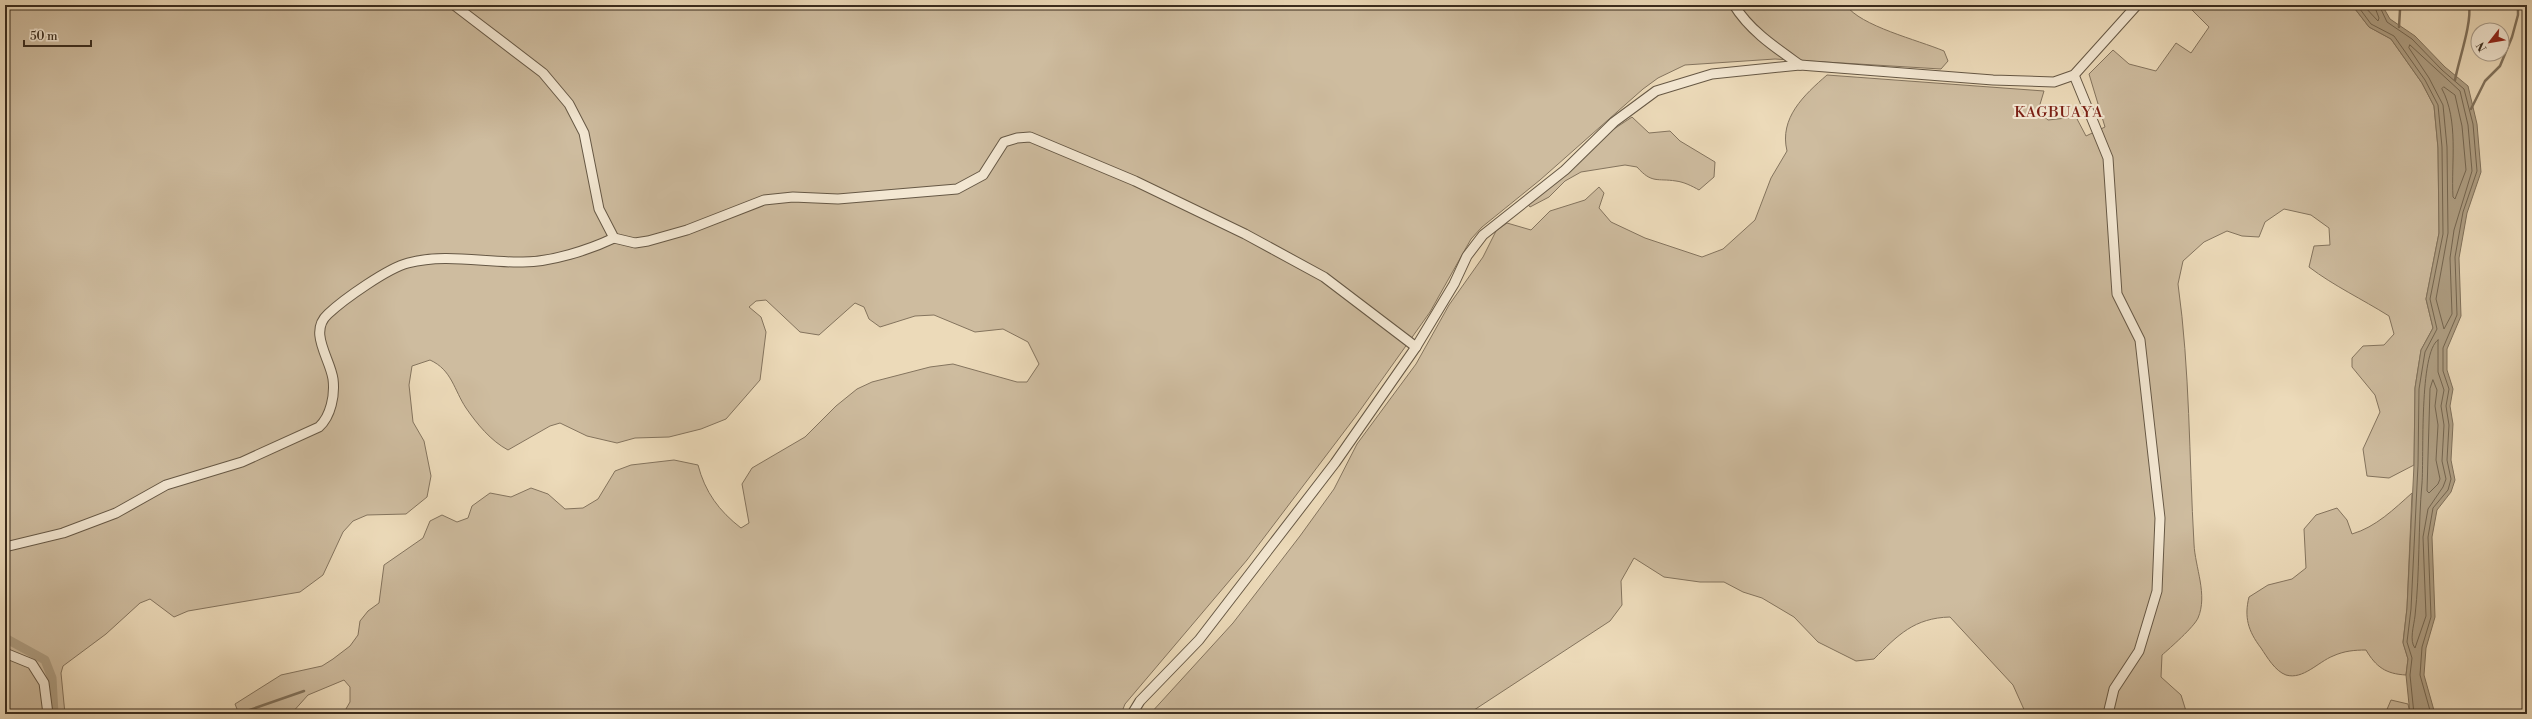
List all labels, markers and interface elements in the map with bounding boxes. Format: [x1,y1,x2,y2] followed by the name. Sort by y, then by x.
[24,22,91,48] scale bar
[2470,22,2510,62] north arrow
[30,29,58,44] text: 50 m
[2474,39,2491,54] text: N
[2014,103,2104,122] district label: KAGBUAYA

